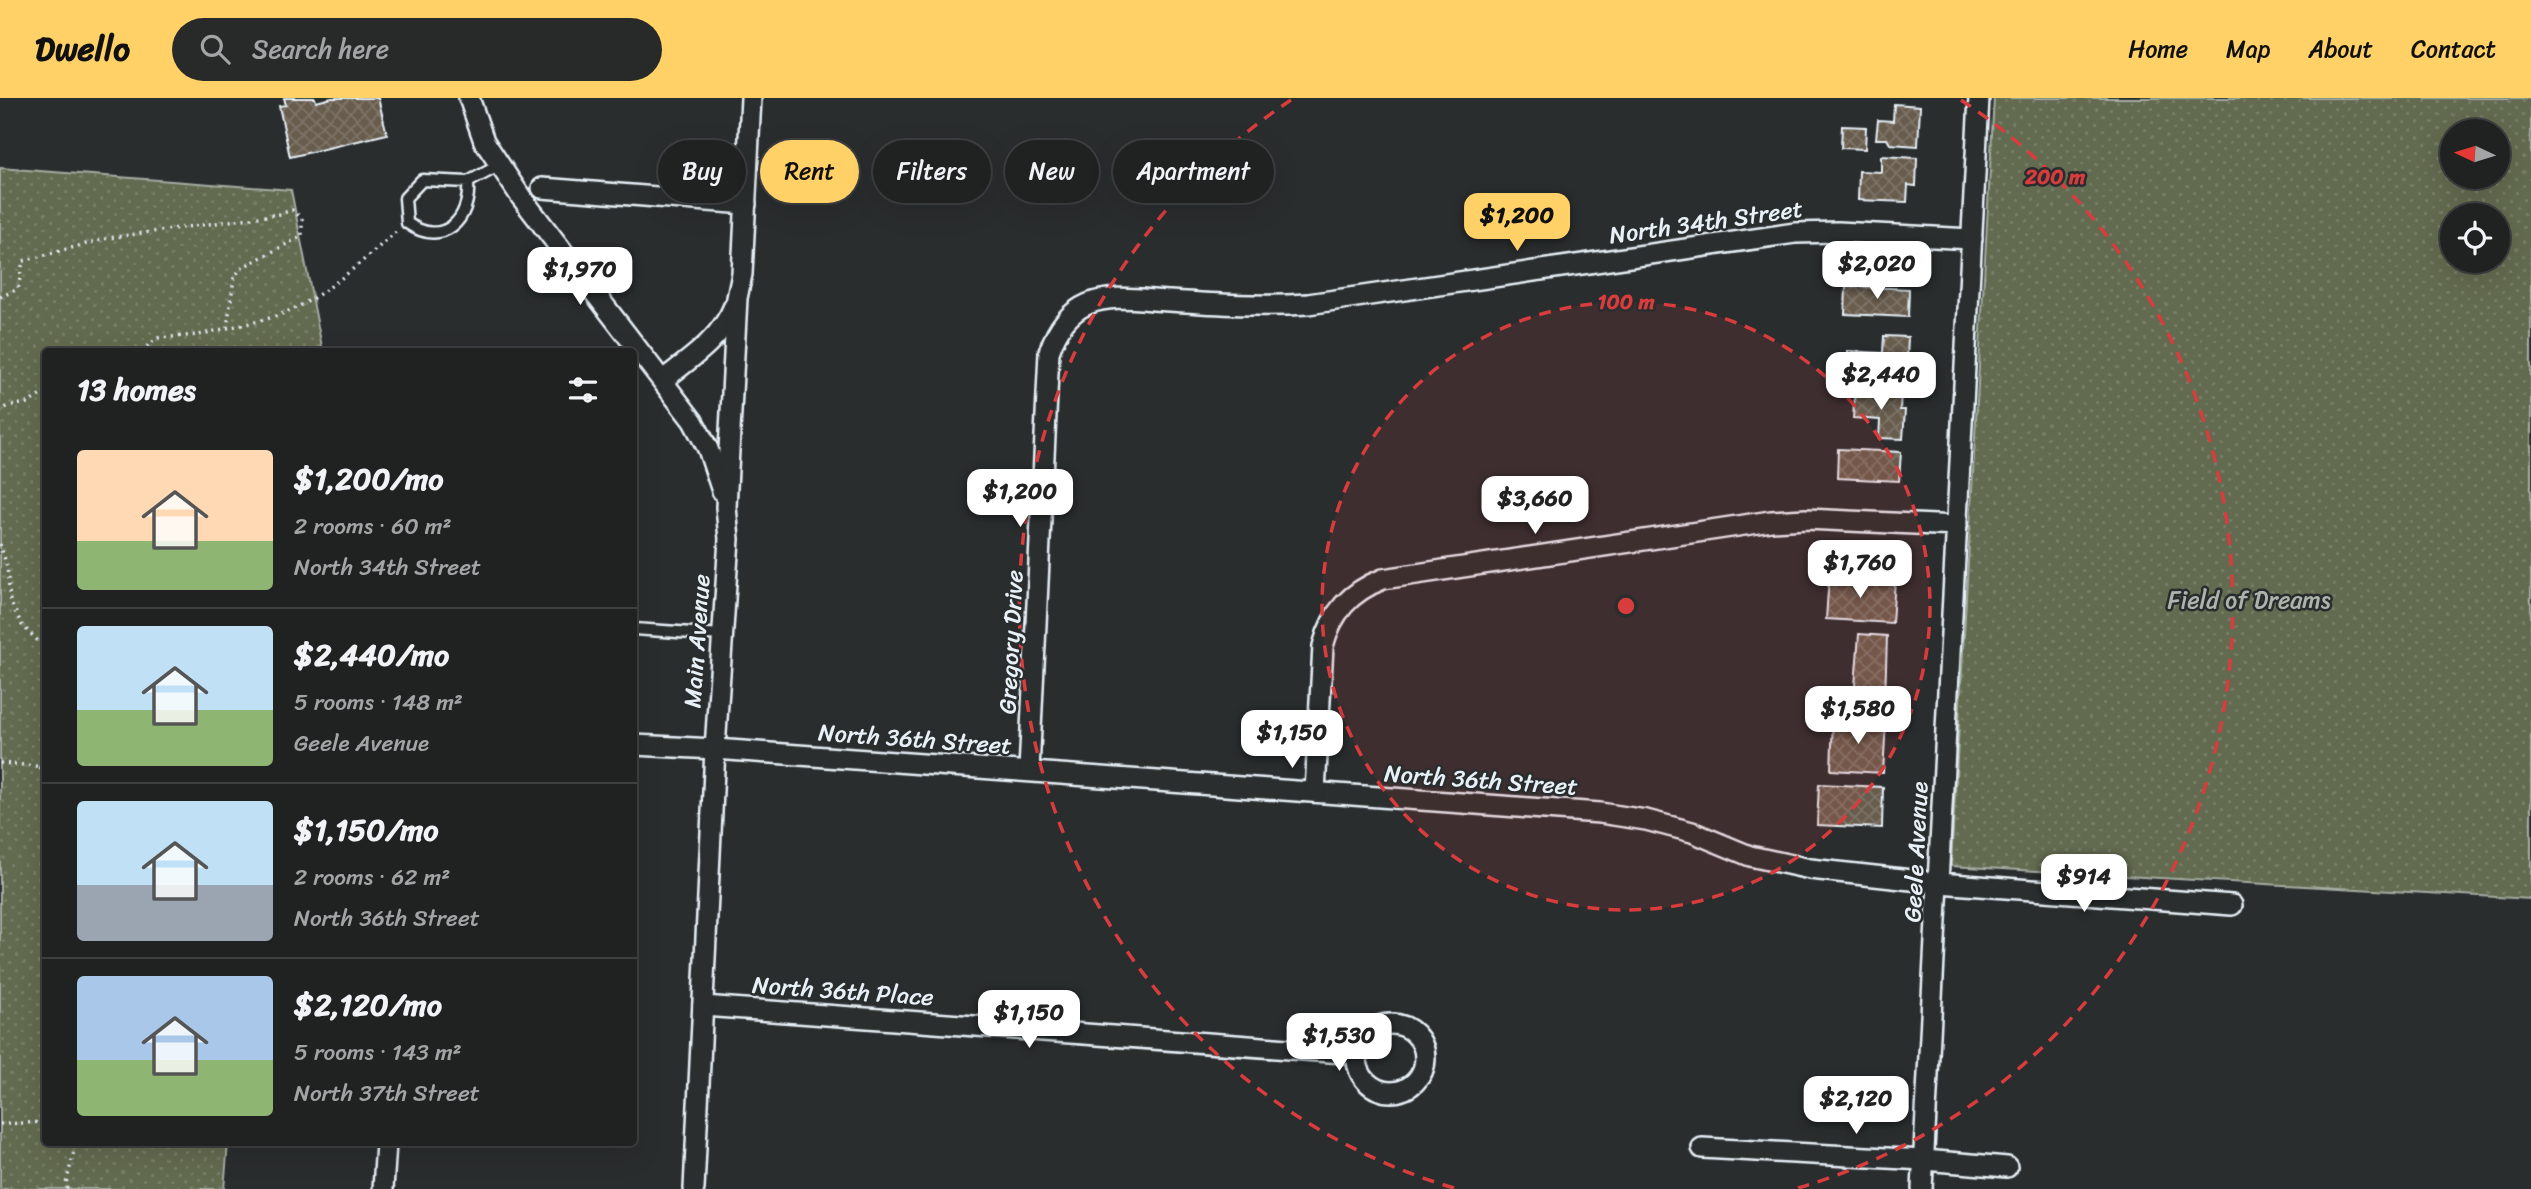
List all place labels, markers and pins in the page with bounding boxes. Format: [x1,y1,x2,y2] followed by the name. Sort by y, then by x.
[1460,194,1574,253] pin: $1,200
[1820,242,1934,301] pin: $2,020
[523,248,637,307] pin: $1,970
[1824,352,1938,412] pin: $2,440
[963,470,1077,529] pin: $1,200
[1478,476,1592,536] pin: $3,660
[1803,540,1917,600] pin: $1,760
[1614,594,1638,618] centre of rings
[1801,686,1915,746] pin: $1,580
[1235,710,1349,770] pin: $1,150
[2043,854,2125,914] pin: $914
[972,990,1086,1050] pin: $1,150
[1282,1014,1396,1073] pin: $1,530
[1799,1076,1913,1136] pin: $2,120

